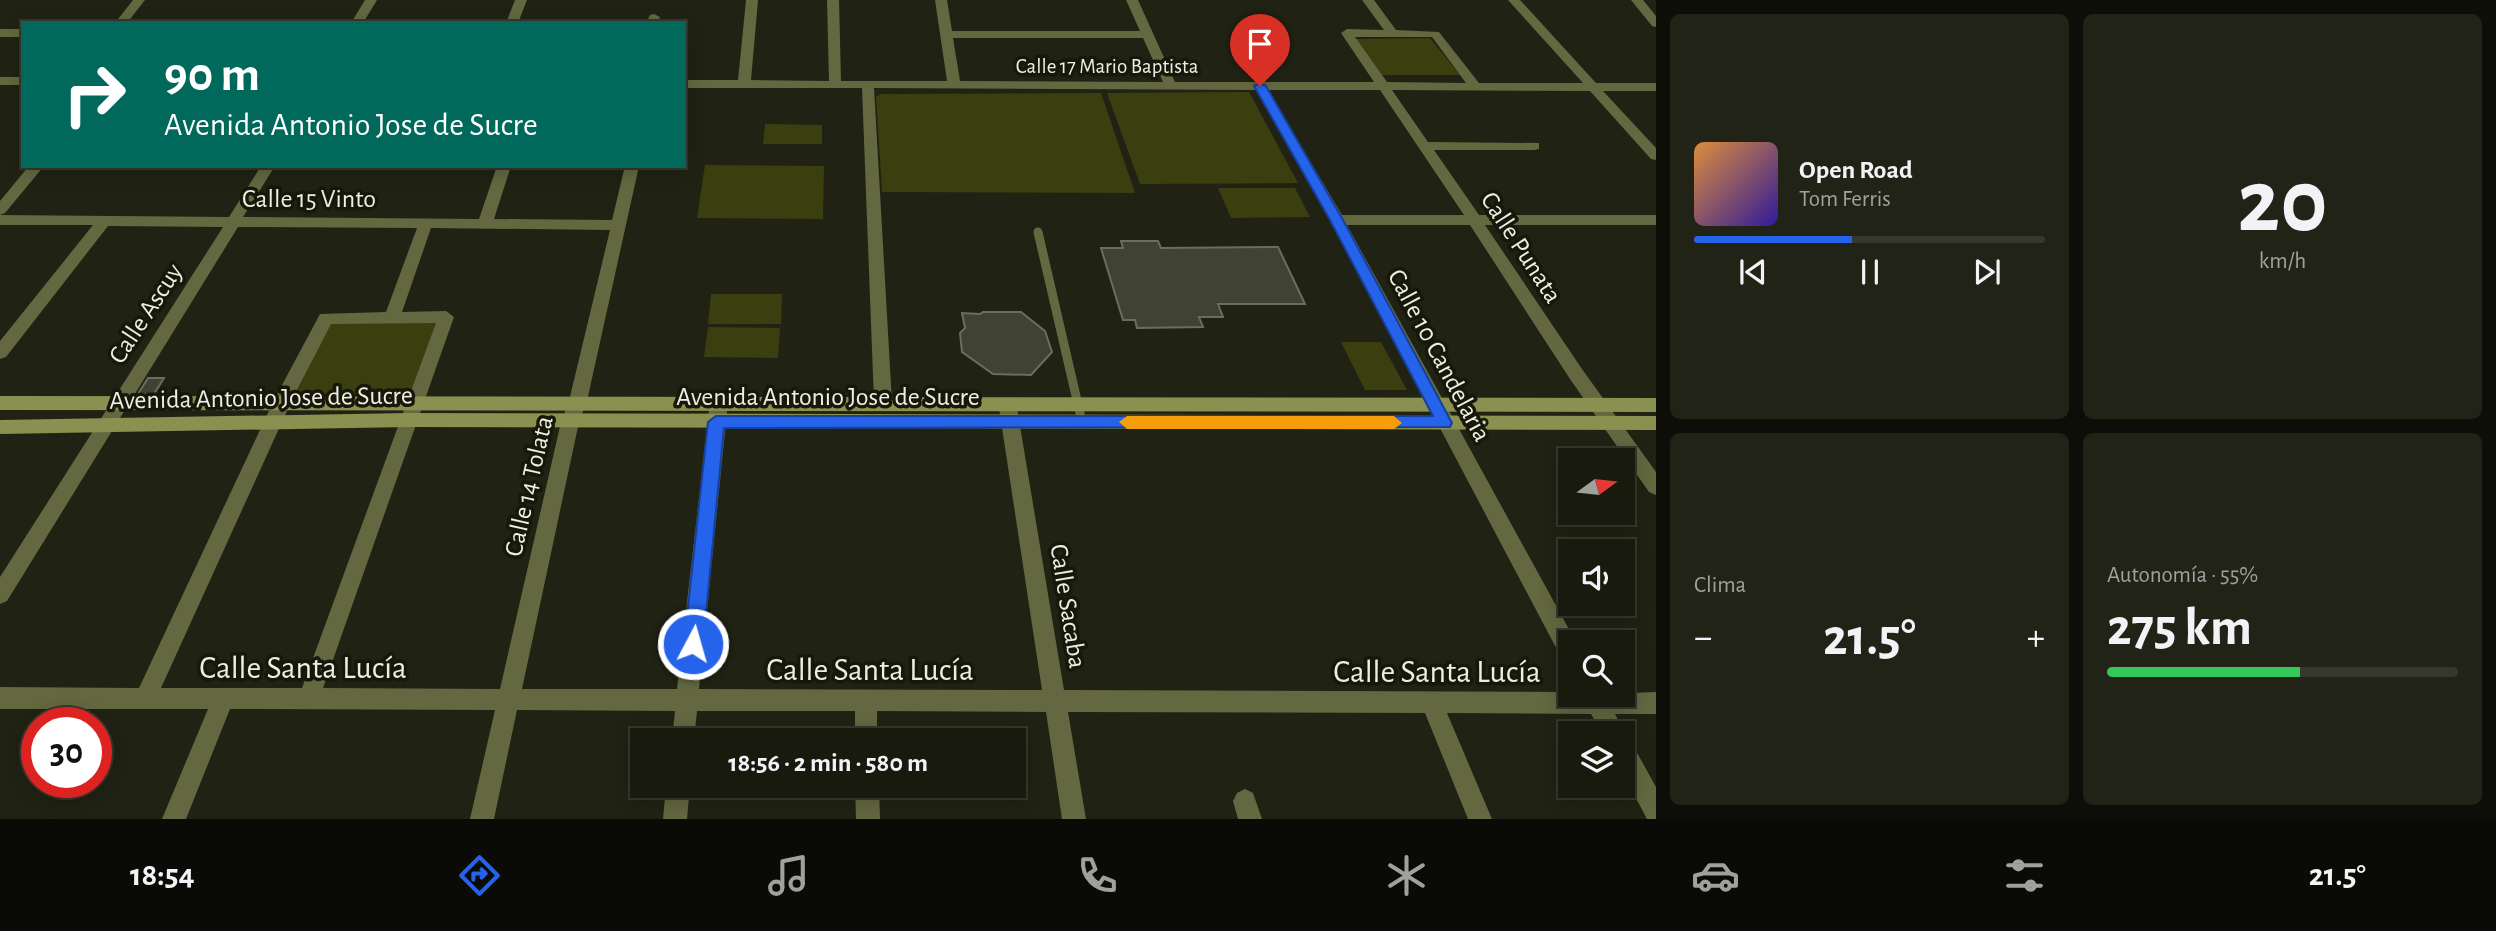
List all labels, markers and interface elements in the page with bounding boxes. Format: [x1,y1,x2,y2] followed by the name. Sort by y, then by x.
[1230,14,1290,86] pin
[1241,25,1279,63] icon: arrive
[49,49,140,140] icon: right
[164,51,260,100] text: 90 m
[1016,56,1199,77] street label: Calle 17 Mario Baptista
[164,109,538,141] text: Avenida Antonio Jose de Sucre
[1799,157,1913,183] text: Open Road
[2237,157,2328,248] text: 20
[242,186,376,212] street label: Calle 15 Vinto
[1476,187,1567,308] street label: Calle Punata
[1799,188,1891,211] text: Tom Ferris
[2259,250,2306,273] text: km/h
[1734,253,1772,291] icon: previous
[1851,253,1889,291] icon: pause
[1968,253,2006,291] icon: next
[104,259,188,368] street label: Calle Ascuy
[1383,265,1495,446] street label: Calle 10 Candelaria
[109,382,413,414] street label: Avenida Antonio Jose de Sucre
[676,384,980,410] street label: Avenida Antonio Jose de Sucre
[500,414,558,559] street label: Calle 14 Tolata
[1558,448,1634,525] north arrow
[1558,448,1635,798] map controls
[1558,539,1635,616] button: sound
[1045,542,1091,670] street label: Calle Sacaba
[2107,564,2258,587] text: Autonomía · 55%
[1694,574,1746,597] text: Clima
[2107,602,2252,654] text: 275 km
[656,607,730,681] position arrow
[1823,612,1916,664] text: 21.5°
[1694,619,1712,657] text: −
[2027,619,2045,657] text: +
[1558,630,1635,707] button: search
[199,652,407,684] street label: Calle Santa Lucía
[766,654,974,686] street label: Calle Santa Lucía
[1333,656,1541,688] street label: Calle Santa Lucía
[21,707,112,798] speed limit sign: 30
[1558,721,1635,798] button: layers
[728,750,928,776] text: 18:56 · 2 min · 580 m
[455,851,504,900] icon: directions
[764,851,813,900] icon: music
[1073,851,1122,900] icon: phone
[1382,851,1431,900] icon: climate
[1691,851,1740,900] icon: car
[2000,851,2049,900] icon: filters
[130,859,195,891] text: 18:54
[2309,859,2366,891] text: 21.5°

